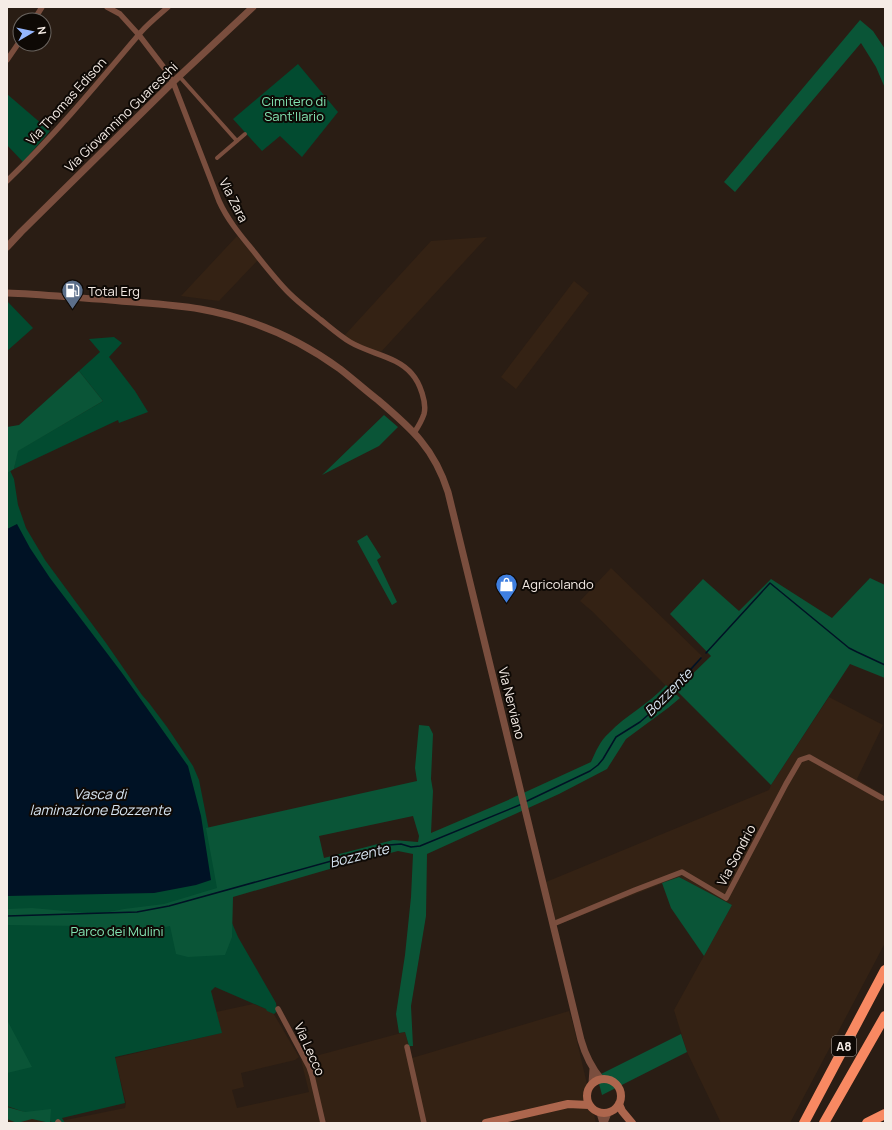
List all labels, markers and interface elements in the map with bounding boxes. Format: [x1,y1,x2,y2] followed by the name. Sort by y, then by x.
[12,12,52,52] north arrow
[34,25,50,36] text: N
[22,53,110,149] street label: Via Thomas Edison
[60,58,182,176] street label: Via Giovannino Guareschi
[262,92,326,125] park label: Cimitero di Sant'Ilario
[215,175,253,225] street label: Via Zara
[59,278,85,311] fuel station icon: Total Erg
[88,282,140,300] place label: Total Erg
[494,571,520,604] shop icon: Agricolando
[522,575,594,593] place label: Agricolando
[640,663,697,720] water label: Bozzente
[494,665,530,741] street label: Via Nerviano
[29,784,171,819] water label: Vasca di laminazione Bozzente
[712,821,760,889] street label: Via Sondrio
[327,838,392,872] water label: Bozzente
[70,922,164,940] park label: Parco dei Mulini
[290,1020,330,1079] street label: Via Lecco
[832,1036,856,1056] road number: A8

